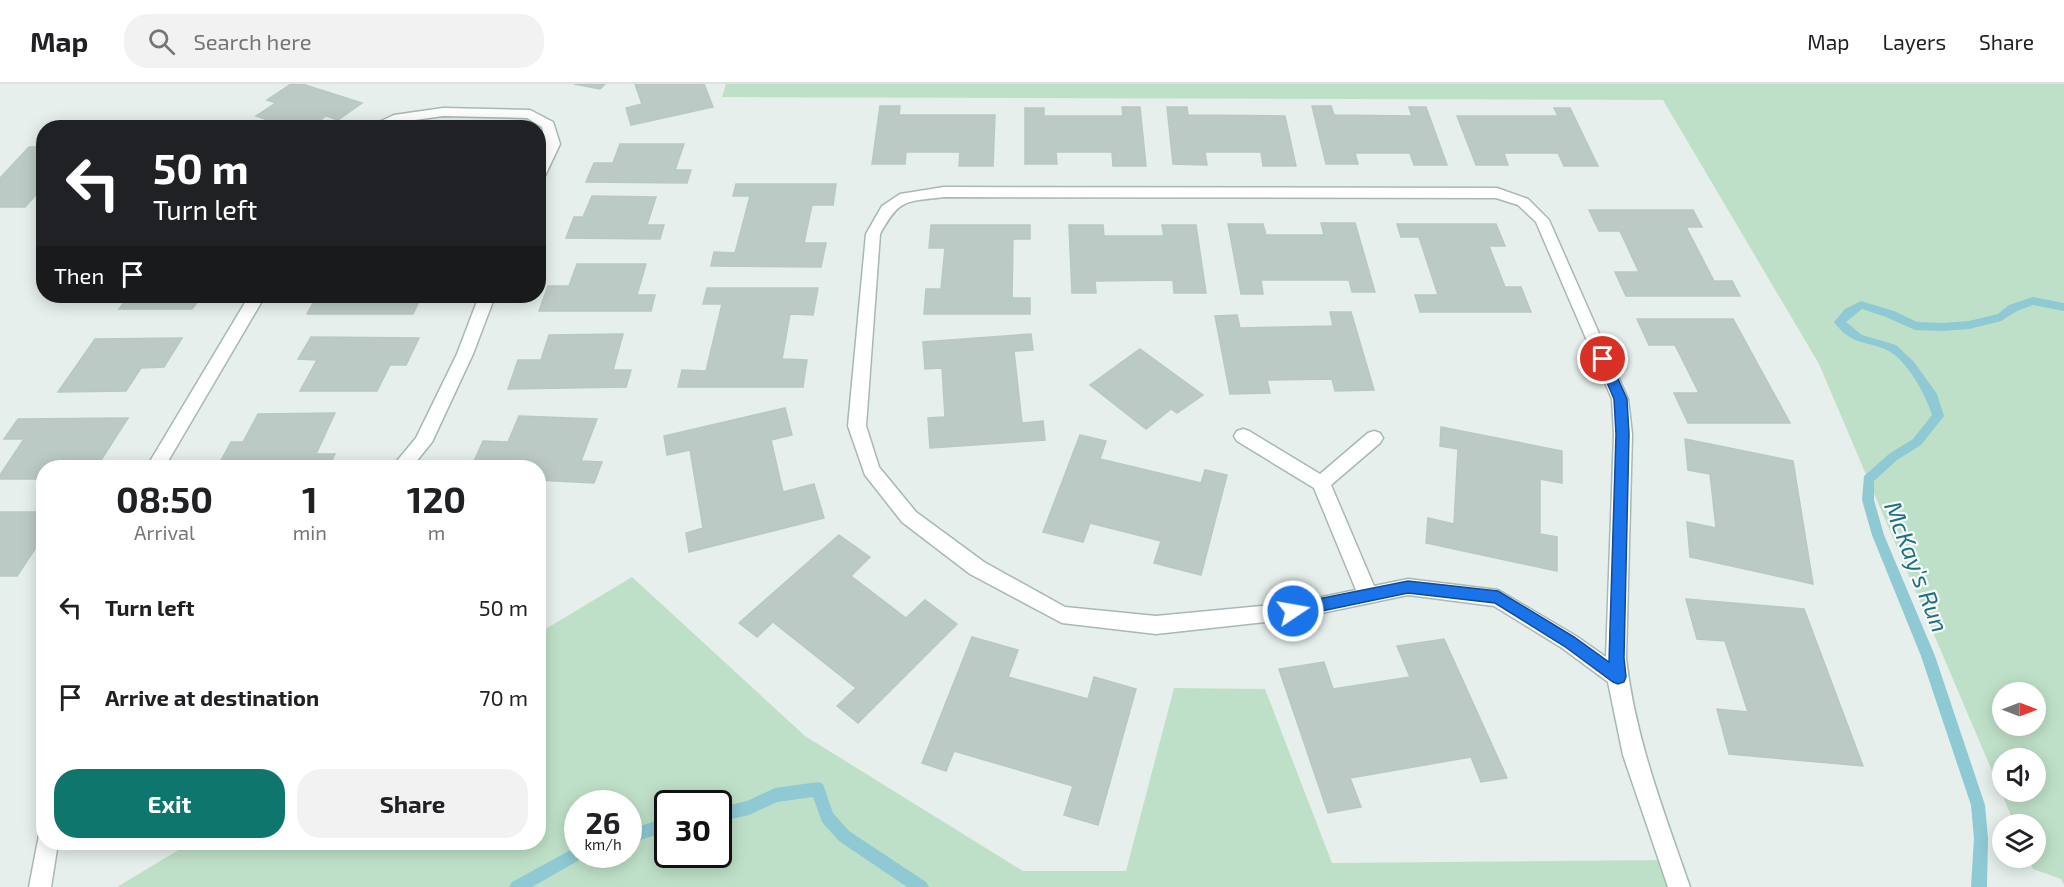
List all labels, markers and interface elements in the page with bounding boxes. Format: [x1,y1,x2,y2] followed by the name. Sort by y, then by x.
[124,14,544,68] search box
[30,24,88,58] text: Map
[145,25,178,58] icon: search
[193,28,312,54] text: Search here
[1807,29,1849,54] text: Map
[1882,29,1946,54] text: Layers
[1979,29,2034,54] text: Share
[153,142,249,192] text: 50 m
[54,144,132,222] icon: left
[153,193,257,225] text: Turn left
[116,258,149,291] icon: arrive
[54,262,104,288] text: Then
[1577,333,1628,384] pin
[1586,342,1619,375] icon: arrive
[116,477,213,520] text: 08:50
[302,477,318,520] text: 1
[407,477,466,520] text: 120
[1879,497,1956,636] water label: McKay's Run
[134,520,195,544] text: Arrival
[293,520,327,544] text: min
[428,520,445,544] text: m
[1261,579,1325,643] position arrow
[54,591,87,624] icon: left
[105,594,194,620] text: Turn left
[479,594,528,620] text: 50 m
[54,681,87,714] icon: arrive
[1992,682,2046,736] north arrow
[1992,682,2046,868] map controls
[105,684,319,710] text: Arrive at destination
[479,684,528,710] text: 70 m
[1992,748,2046,802] button: sound
[54,769,285,838] button: Exit
[297,769,528,838] button: Share
[654,790,732,868] speed limit sign: 30
[585,804,621,840] text: 26
[1992,814,2046,868] button: layers
[584,835,622,853] text: km/h

